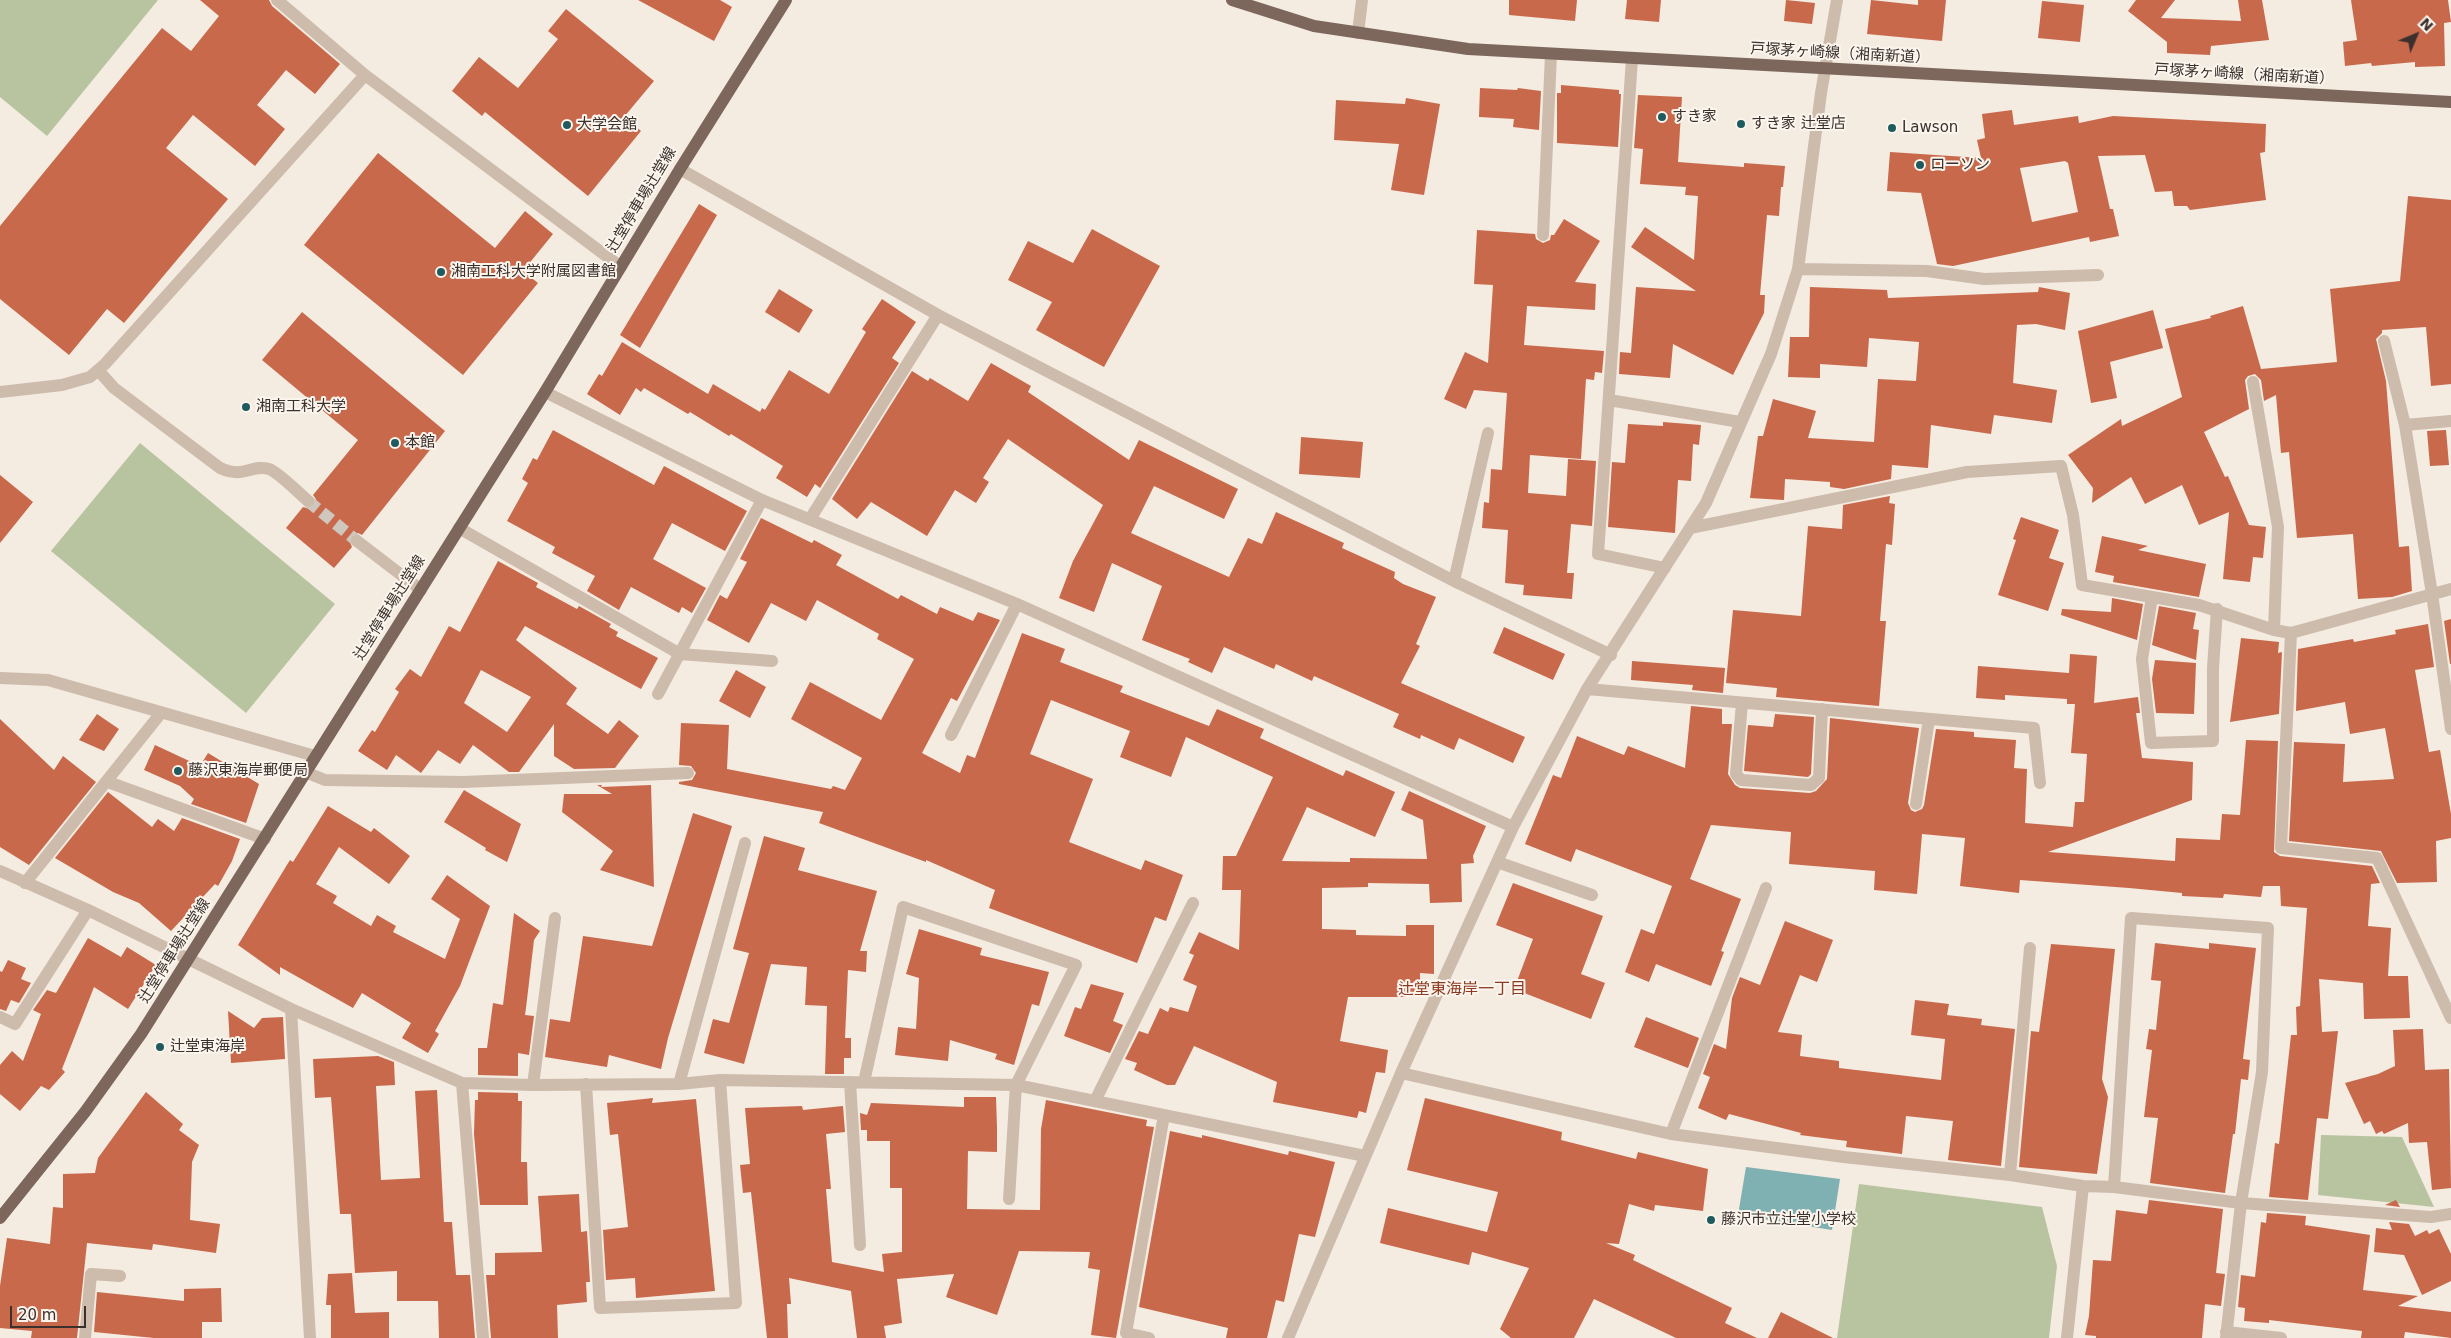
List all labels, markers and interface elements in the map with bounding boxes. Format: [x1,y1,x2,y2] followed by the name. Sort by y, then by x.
[2391,10,2441,60] north arrow
[2417,15,2436,34] text: N
[1750,40,1930,68] street label: 戸塚茅ヶ崎線（湘南新道）
[2154,61,2334,89] street label: 戸塚茅ヶ崎線（湘南新道）
[1672,108,1717,126] place label: すき家
[1656,111,1668,123] marker: すき家
[1751,115,1846,133] place label: すき家 辻堂店
[577,116,637,134] place label: 大学会館
[1735,118,1747,130] marker: すき家 辻堂店
[561,119,573,131] marker: 大学会館
[1902,119,1958,137] place label: Lawson
[1886,122,1898,134] marker: Lawson
[603,144,681,256] street label: 辻堂停車場辻堂線
[1930,156,1990,174] place label: ローソン
[1914,159,1926,171] marker: ローソン
[451,263,616,281] place label: 湘南⼯科⼤学附属図書館
[435,266,447,278] marker: 湘南⼯科⼤学附属図書館
[256,398,346,416] place label: 湘南工科大学
[240,401,252,413] marker: 湘南工科大学
[405,434,435,452] place label: 本館
[389,437,401,449] marker: 本館
[351,552,429,664] street label: 辻堂停車場辻堂線
[188,762,308,780] place label: 藤沢東海岸郵便局
[172,765,184,777] marker: 藤沢東海岸郵便局
[136,895,214,1007] street label: 辻堂停車場辻堂線
[1398,980,1526,1000] district label: 辻堂東海岸一丁目
[170,1038,245,1056] place label: 辻堂東海岸
[154,1041,166,1053] marker: 辻堂東海岸
[1721,1211,1856,1229] place label: 藤沢市立辻堂小学校
[1705,1214,1717,1226] marker: 藤沢市立辻堂小学校
[12,1296,89,1328] scale bar
[18,1306,56,1324] text: 20 m

